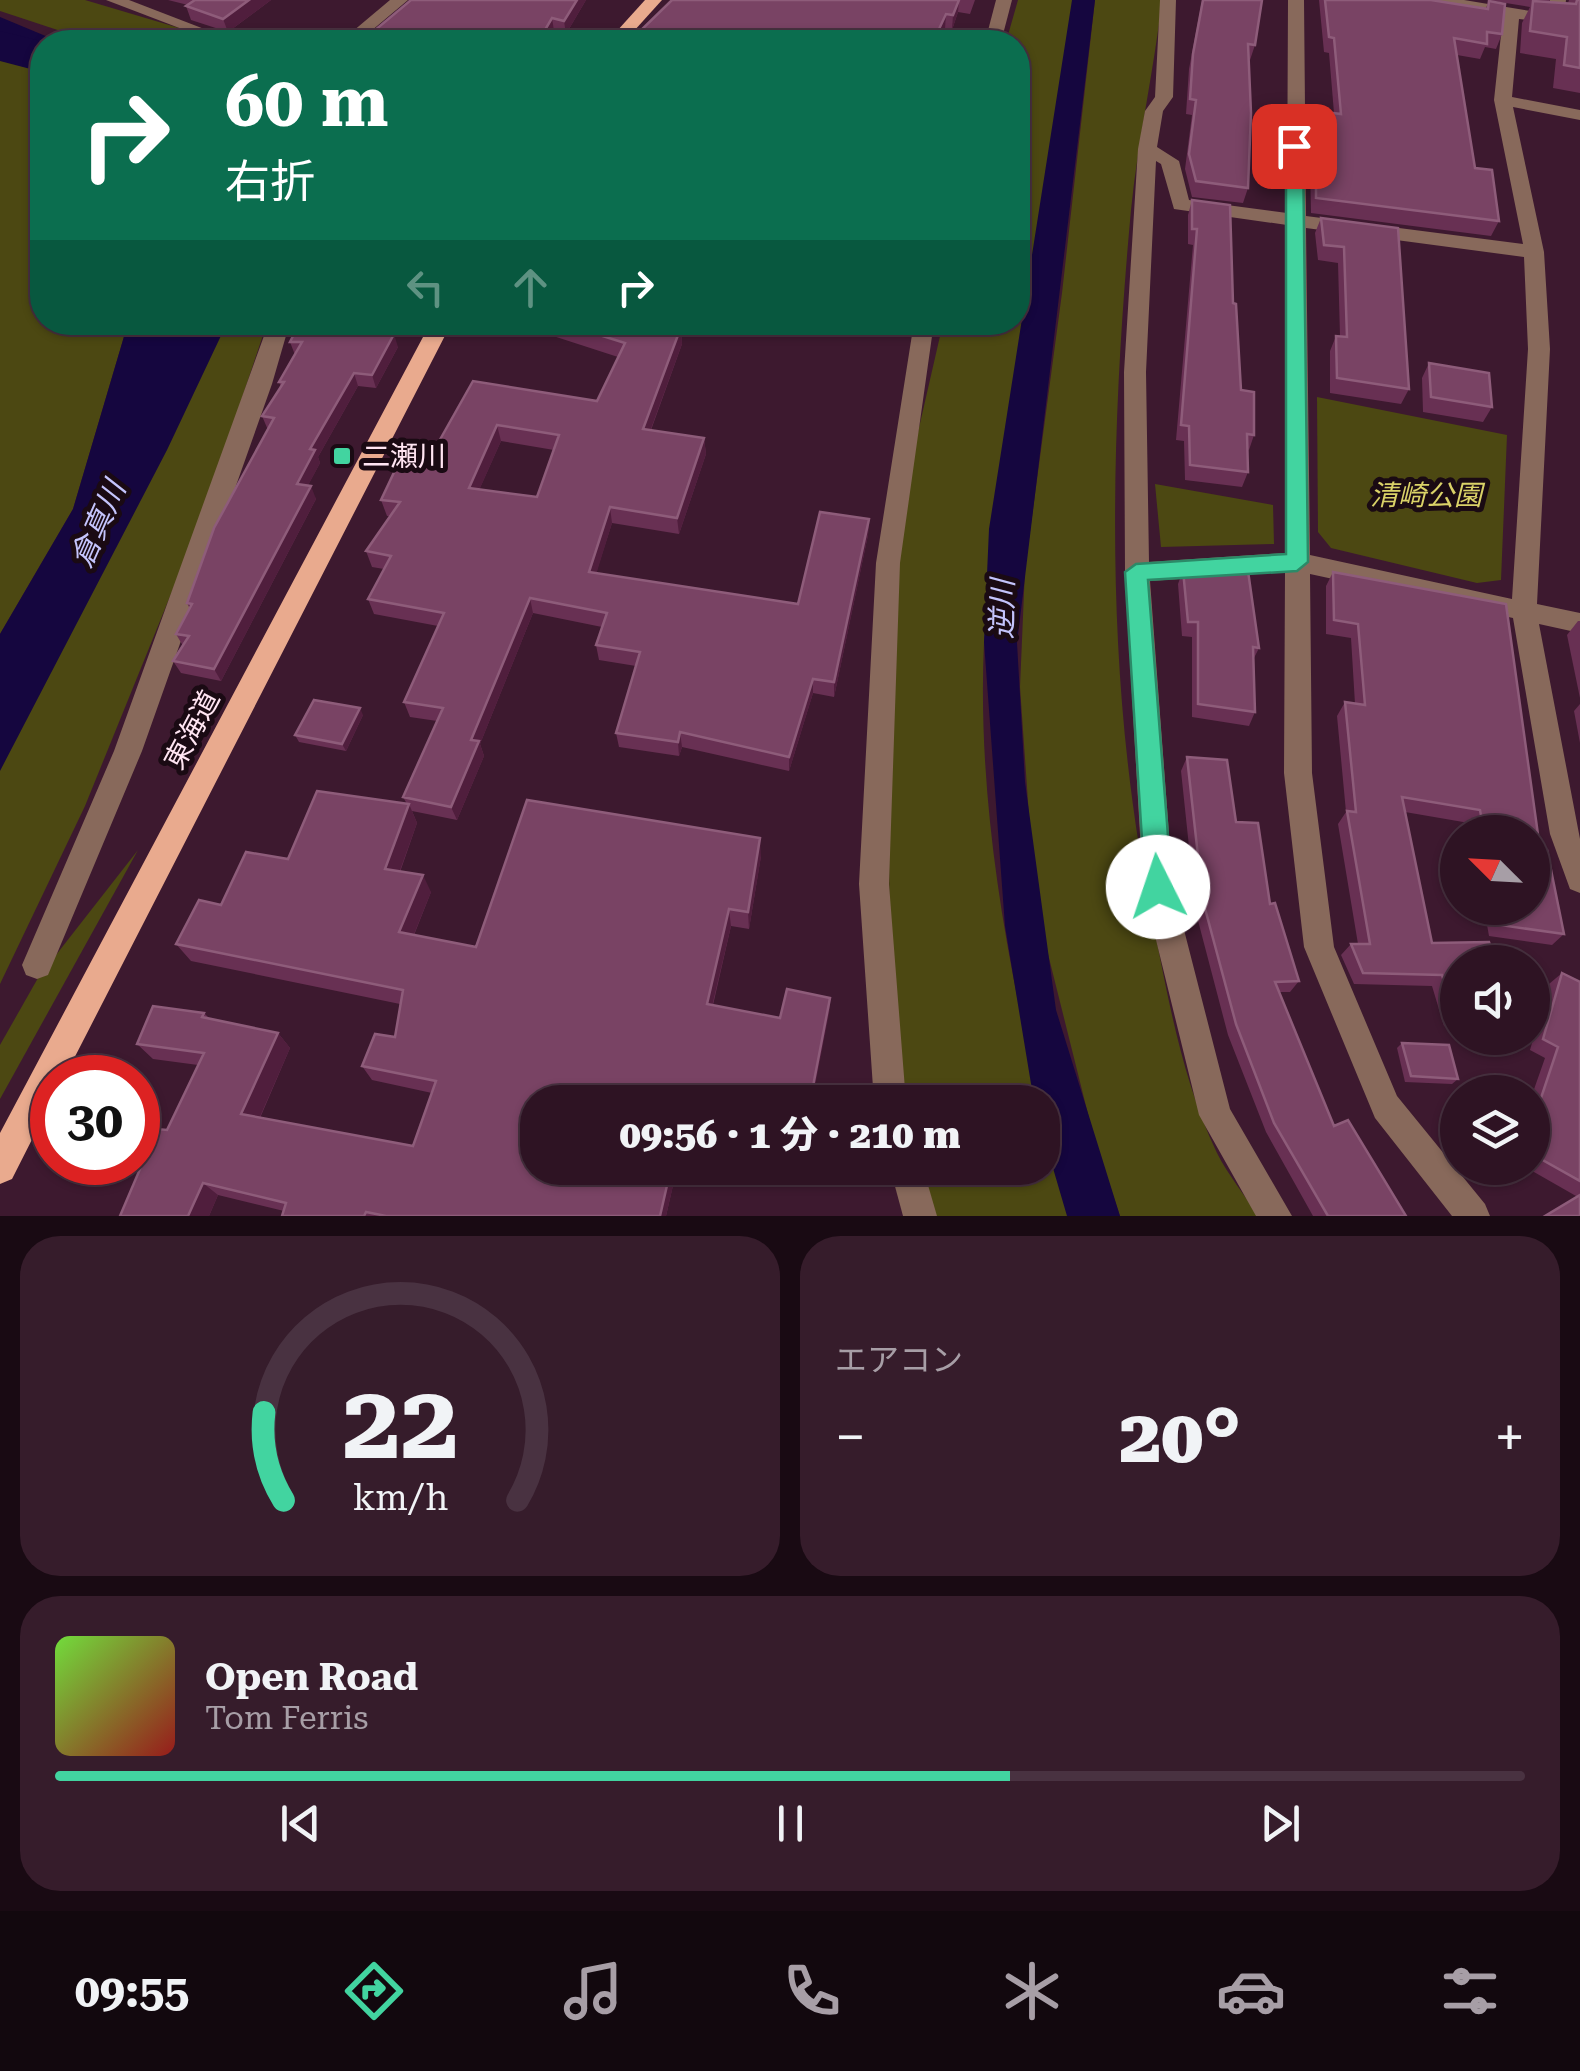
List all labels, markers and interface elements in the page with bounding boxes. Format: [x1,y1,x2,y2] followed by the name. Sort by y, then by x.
[225,61,389,143] text: 60 m
[60,70,190,200] icon: right
[1252,104,1337,189] pin
[1267,119,1322,174] icon: arrive
[225,155,315,208] text: 右折
[398,260,453,315] icon: left
[503,260,558,315] icon: ahead
[608,260,663,315] icon: right
[362,440,446,473] place label: 二瀬川
[331,445,353,467] marker: 二瀬川
[64,473,134,572] water label: 倉真川
[1370,479,1486,512] park label: 清崎公園
[984,576,1020,639] water label: 逆川
[158,685,226,775] street label: 東海道
[1440,815,1550,925] north arrow
[1440,815,1550,1185] map controls
[1106,835,1210,939] position arrow
[1440,945,1550,1055] button: sound
[30,1055,160,1185] speed limit sign: 30
[1440,1075,1550,1185] button: layers
[619,1113,961,1157] text: 09:56 · 1 分 · 210 m
[835,1341,963,1379] text: エアコン
[342,1362,458,1483] text: 22
[1119,1392,1241,1480] text: 20°
[835,1405,866,1469] text: −
[1494,1405,1525,1469] text: +
[352,1477,448,1519] text: km/h
[205,1655,418,1699] text: Open Road
[205,1699,368,1737] text: Tom Ferris
[273,1796,328,1851] icon: previous
[763,1796,818,1851] icon: pause
[1253,1796,1308,1851] icon: next
[339,1956,409,2026] icon: directions
[558,1956,628,2026] icon: music
[777,1956,847,2026] icon: phone
[997,1956,1067,2026] icon: climate
[1216,1956,1286,2026] icon: car
[1435,1956,1505,2026] icon: filters
[75,1965,190,2018] text: 09:55

